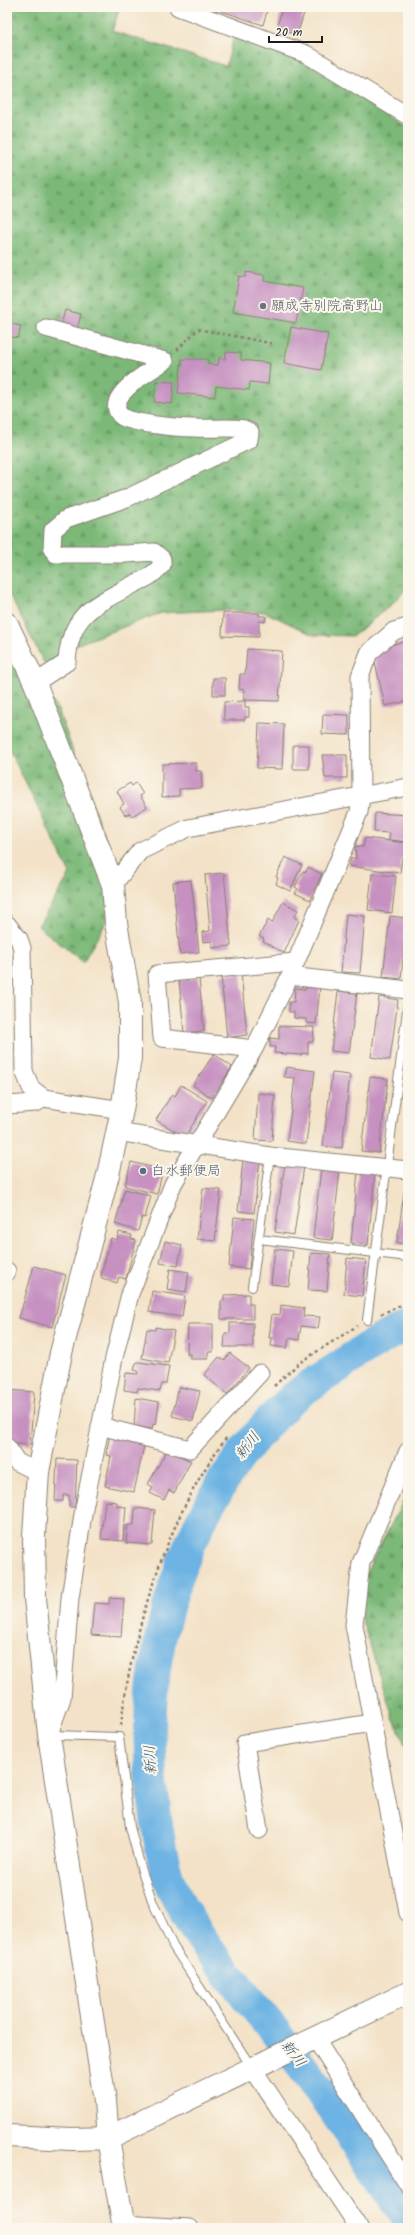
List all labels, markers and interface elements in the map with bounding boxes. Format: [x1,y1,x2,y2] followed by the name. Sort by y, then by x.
[269,18,322,44] scale bar
[275,23,303,42] text: 20 m
[271,295,383,317] place label: 願成寺別院高野山
[258,301,268,311] marker: 願成寺別院高野山
[151,1160,221,1182] place label: 白水郵便局
[138,1166,148,1176] marker: 白水郵便局
[229,1427,267,1465] water label: 新川
[138,1744,164,1776] water label: 新川
[274,2035,312,2073] water label: 新川

